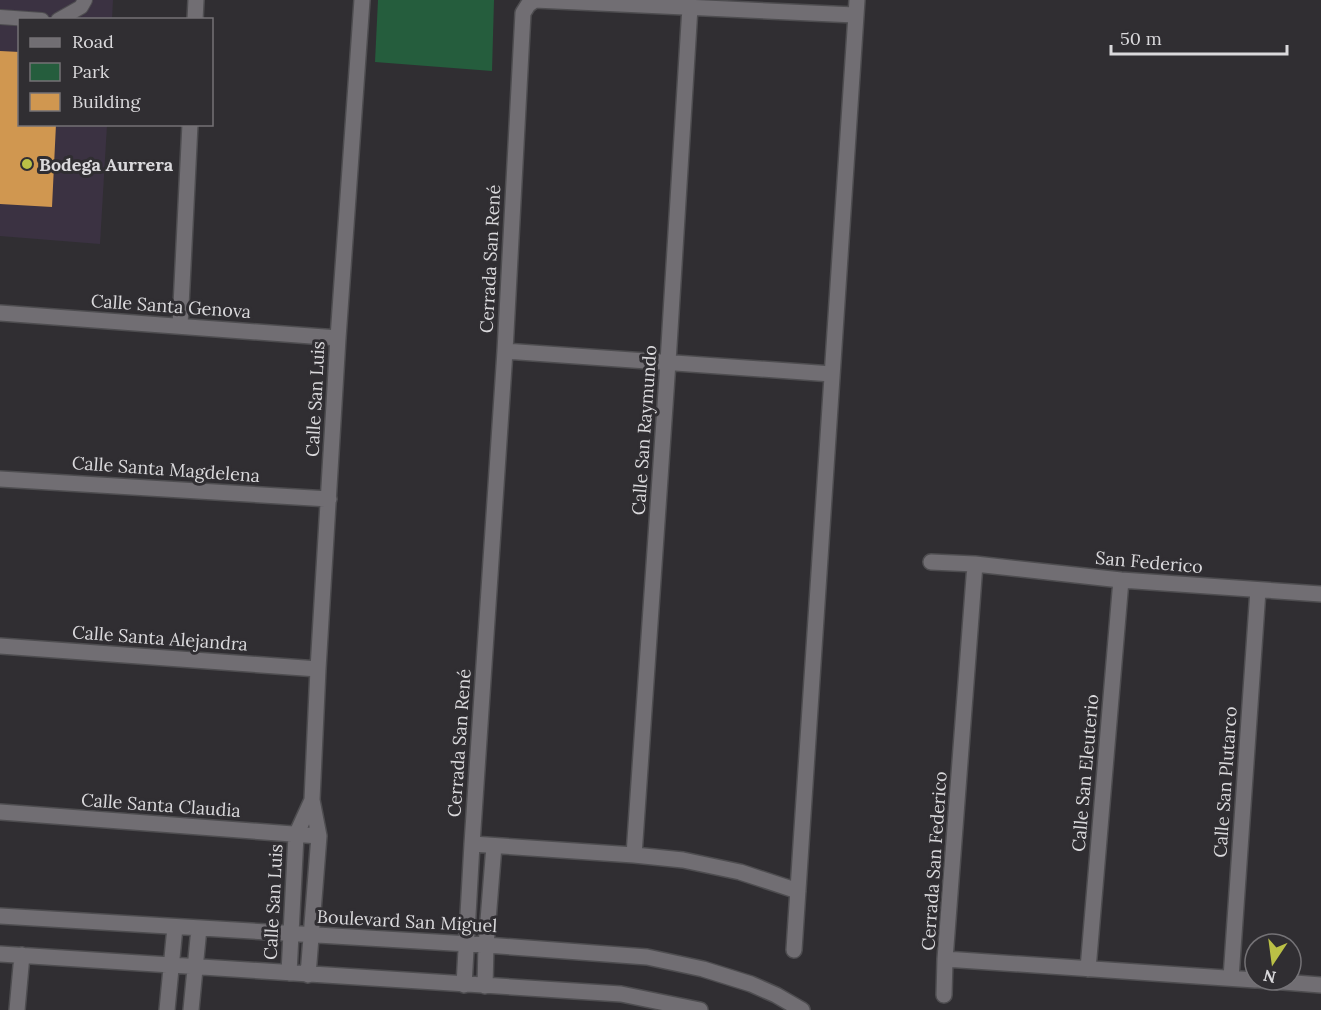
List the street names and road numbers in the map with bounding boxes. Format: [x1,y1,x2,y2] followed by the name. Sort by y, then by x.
[475,184,505,334] street label: Cerrada San René
[90,289,252,323] street label: Calle Santa Genova
[300,341,330,457] street label: Calle San Luis
[627,344,661,516] street label: Calle San Raymundo
[71,451,261,487] street label: Calle Santa Magdelena
[1094,546,1204,578] street label: San Federico
[71,620,249,656] street label: Calle Santa Alejandra
[442,668,476,818] street label: Cerrada San René
[1067,693,1103,853] street label: Calle San Eleuterio
[1208,706,1242,858] street label: Calle San Plutarco
[916,771,952,951] street label: Cerrada San Federico
[80,788,242,822] street label: Calle Santa Claudia
[258,844,288,960] street label: Calle San Luis
[316,905,498,937] street label: Boulevard San Miguel

